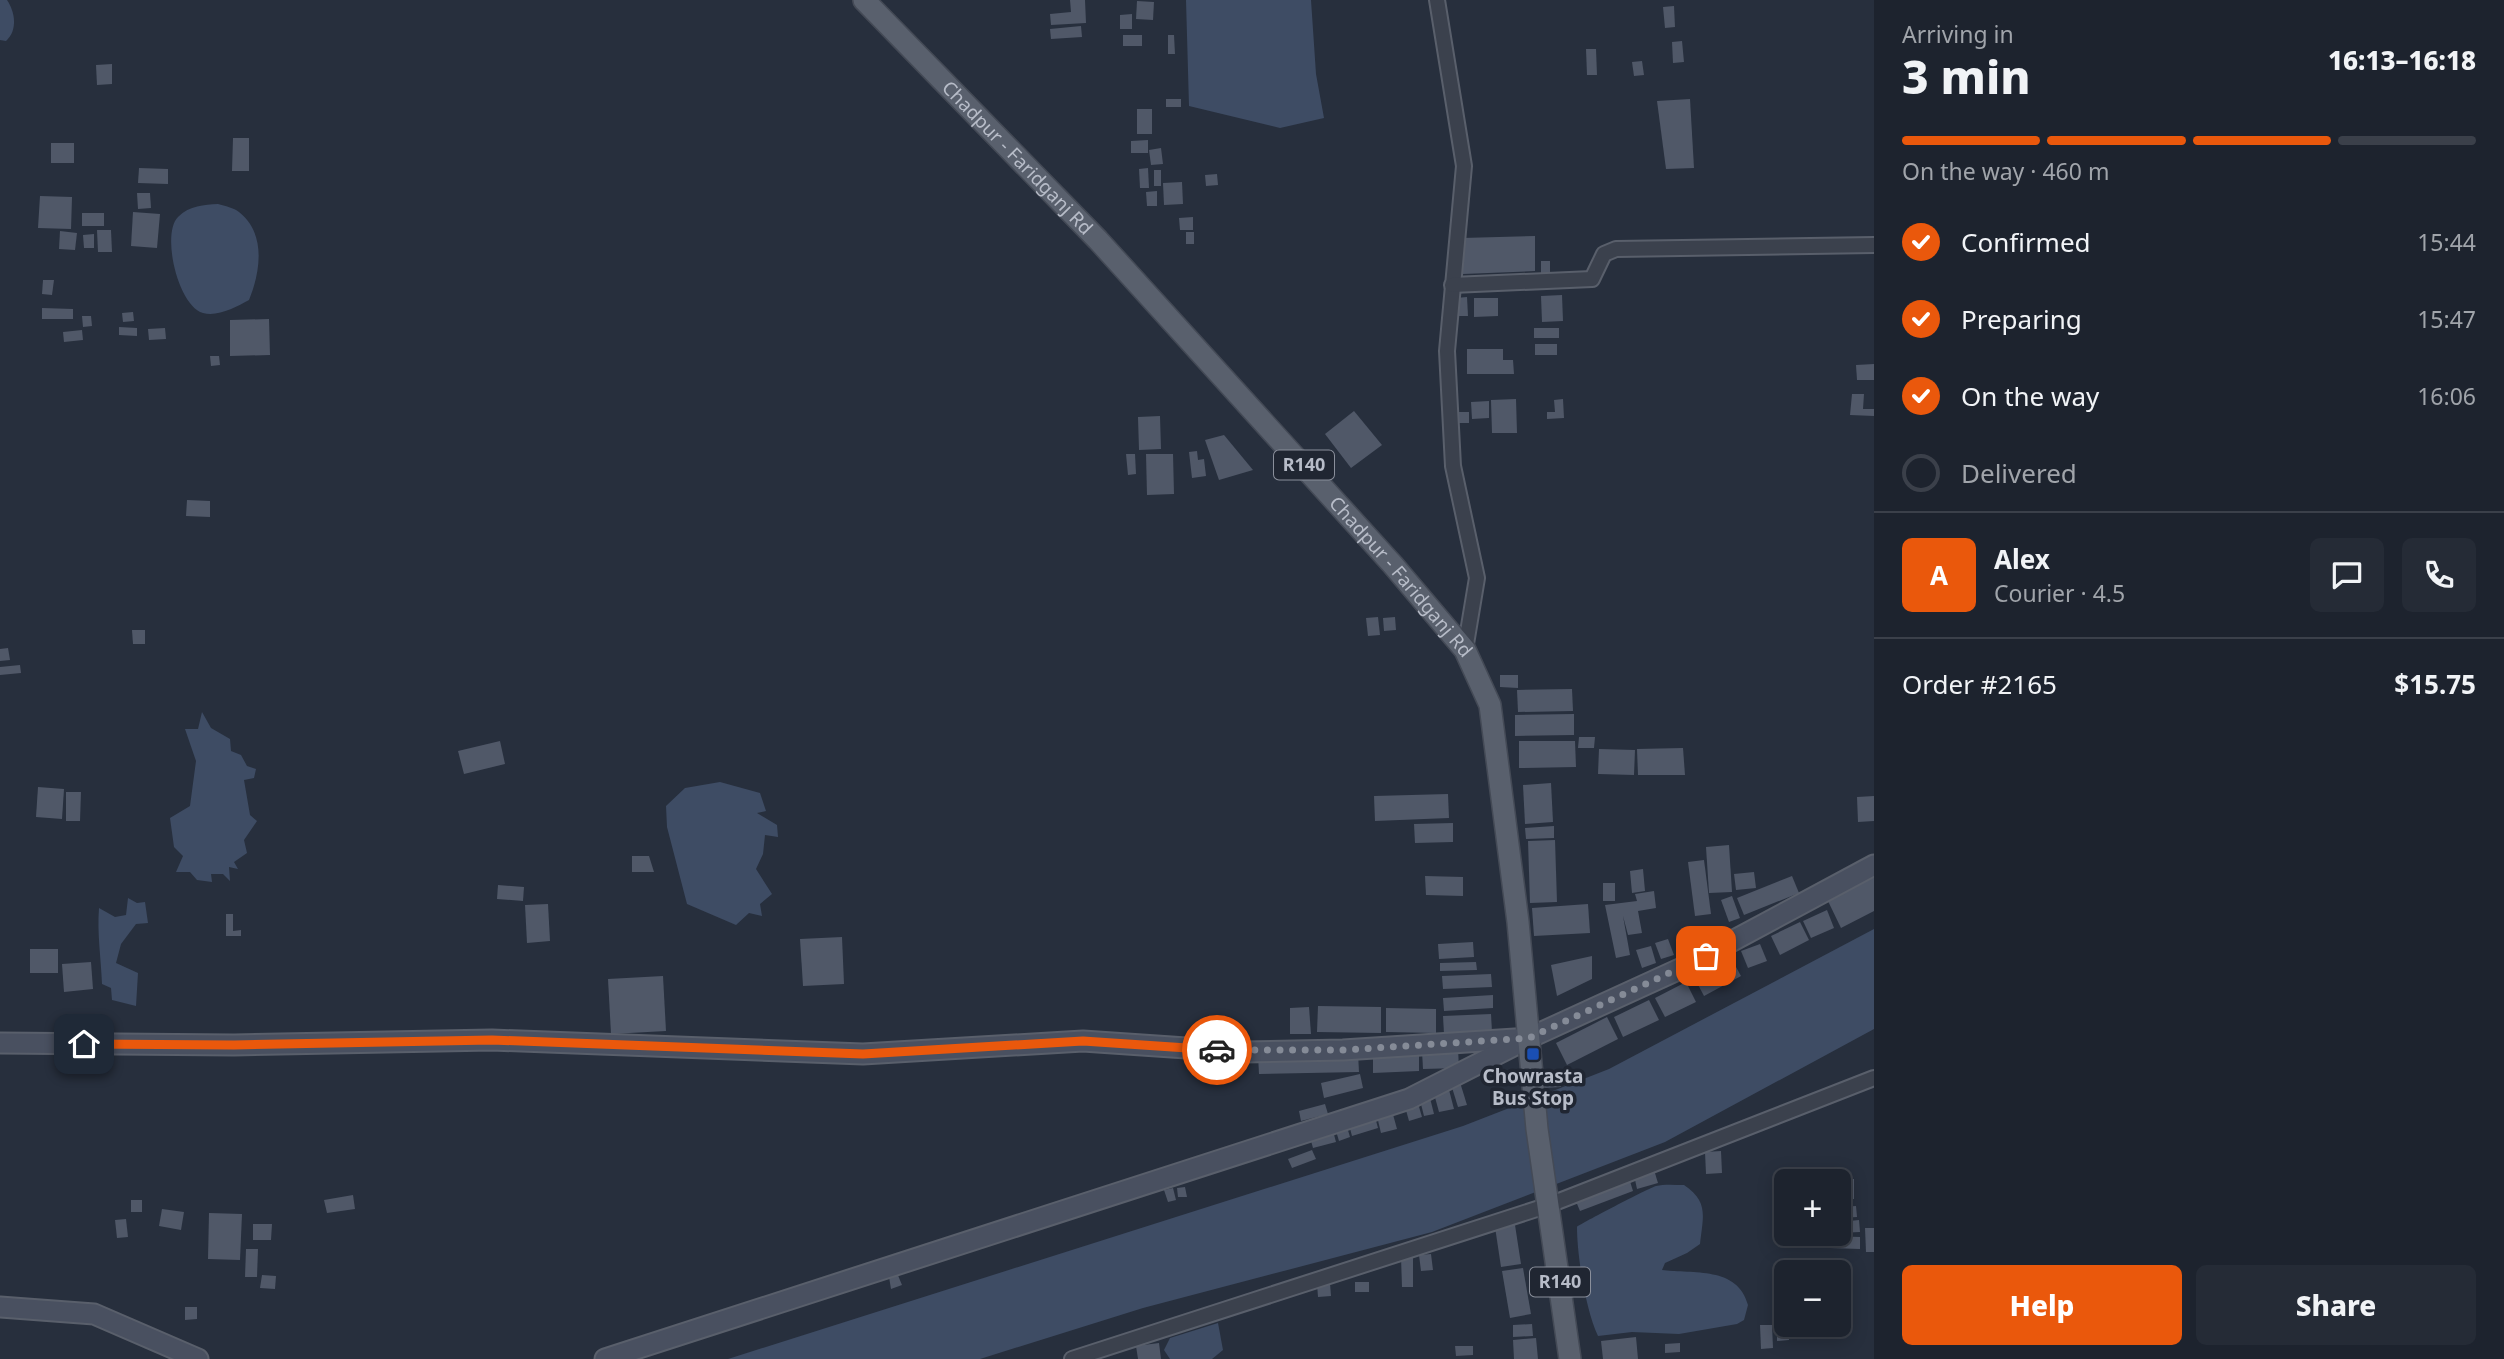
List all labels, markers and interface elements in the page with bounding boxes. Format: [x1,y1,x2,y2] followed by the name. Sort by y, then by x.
[1902,18,2014,50] text: Arriving in
[2328,42,2476,78] text: 16:13–16:18
[1902,45,2031,107] text: 3 min
[936,75,1099,240] street label: Chadpur - Faridganj Rd
[1902,155,2109,187] text: On the way · 460 m
[1902,223,1940,261] icon: check
[1961,224,2091,260] text: Confirmed
[2417,226,2476,258] text: 15:44
[1902,300,1940,338] icon: check
[1961,301,2082,337] text: Preparing
[2417,303,2476,335] text: 15:47
[1902,377,1940,415] icon: check
[1961,378,2099,414] text: On the way
[2417,380,2476,412] text: 16:06
[1274,450,1334,480] road number: R140
[1961,455,2077,491] text: Delivered
[1324,490,1478,663] street label: Chadpur - Faridganj Rd
[2310,538,2384,612] button: chat
[2402,538,2476,612] button: phone
[1994,541,2050,577] text: Alex
[1930,557,1948,593] text: A
[1994,577,2125,609] text: Courier · 4.5
[1902,666,2057,702] text: Order #2165
[2394,666,2476,702] text: $15.75
[1676,926,1736,986] pin
[1687,937,1725,975] icon: bag
[54,1014,114,1074] pin
[1182,1015,1252,1085] courier
[65,1025,103,1063] icon: home
[1198,1031,1236,1069] icon: car
[1525,1046,1541,1062] marker: Chowrasta Bus Stop
[1483,1063,1583,1111] place label: Chowrasta Bus Stop
[1774,1169,1851,1337] map controls
[1774,1169,1851,1246] button: +
[1774,1260,1851,1337] button: −
[1902,1265,2182,1345] button: Help
[2196,1265,2476,1345] button: Share
[1530,1268,1590,1296] road number: R140

